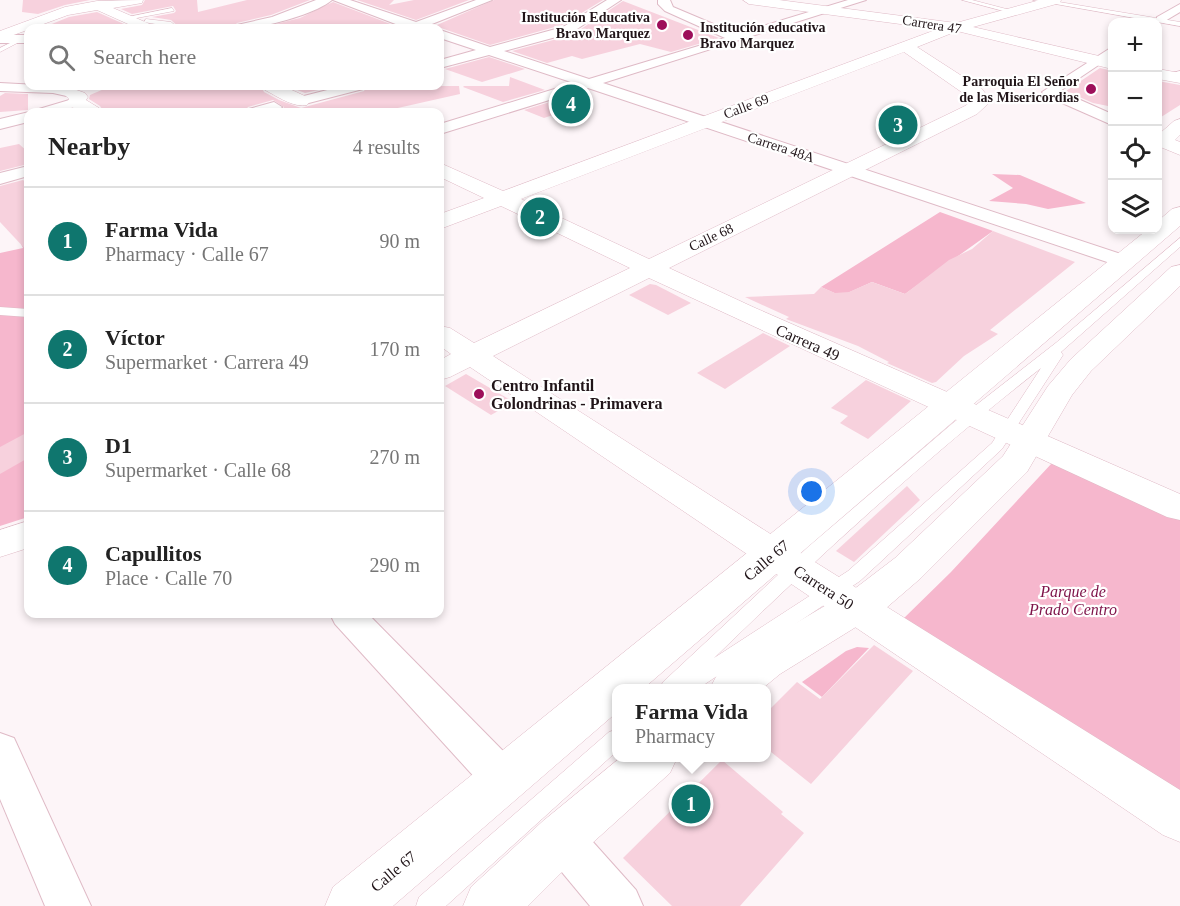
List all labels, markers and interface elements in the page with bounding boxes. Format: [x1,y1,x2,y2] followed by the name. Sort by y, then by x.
[521,10,650,41] place label: Institución Educativa Bravo Marquez
[901,12,962,37] street label: Carrera 47
[655,18,669,32] marker: Institución Educativa Bravo Marquez
[1108,18,1162,234] map controls
[1108,18,1162,72] button: +
[700,20,826,51] place label: Institución educativa Bravo Marquez
[24,24,444,90] search box
[681,28,695,42] marker: Institución educativa Bravo Marquez
[45,41,78,74] icon: search
[93,44,196,69] text: Search here
[1108,72,1162,126] button: −
[959,74,1080,105] place label: Parroquia El Señor de las Misericordias
[552,82,590,126] pin: 4
[1084,82,1098,96] marker: Parroquia El Señor de las Misericordias
[722,91,771,122] street label: Calle 69
[878,102,918,148] pin: 3
[1108,126,1162,180] button: locate
[745,130,817,166] street label: Carrera 48A
[48,132,130,161] text: Nearby
[353,136,420,158] text: 4 results
[1108,180,1162,234] button: layers
[520,194,560,240] pin: 2
[105,217,218,242] text: Farma Vida
[687,221,736,254] street label: Calle 68
[63,230,73,252] text: 1
[379,230,420,252] text: 90 m
[105,243,269,265] text: Pharmacy · Calle 67
[773,321,842,364] street label: Carrera 49
[105,325,165,350] text: Víctor
[63,338,73,360] text: 2
[369,338,420,360] text: 170 m
[105,351,309,373] text: Supermarket · Carrera 49
[491,377,663,412] place label: Centro Infantil Golondrinas - Primavera
[472,387,486,401] marker: Centro Infantil Golondrinas - Primavera
[105,433,132,458] text: D1
[63,446,73,468] text: 3
[369,446,420,468] text: 270 m
[105,459,291,481] text: Supermarket · Calle 68
[797,477,826,506] your location
[740,537,792,584] street label: Calle 67
[105,541,202,566] text: Capullitos
[63,554,73,576] text: 4
[369,554,420,576] text: 290 m
[791,562,857,613] street label: Carrera 50
[105,567,232,589] text: Place · Calle 70
[1028,583,1117,618] park label: Parque de Prado Centro
[612,684,771,762] popup
[635,699,748,724] text: Farma Vida
[635,725,715,747] text: Pharmacy
[672,782,710,826] pin: 1
[367,848,419,895] street label: Calle 67

